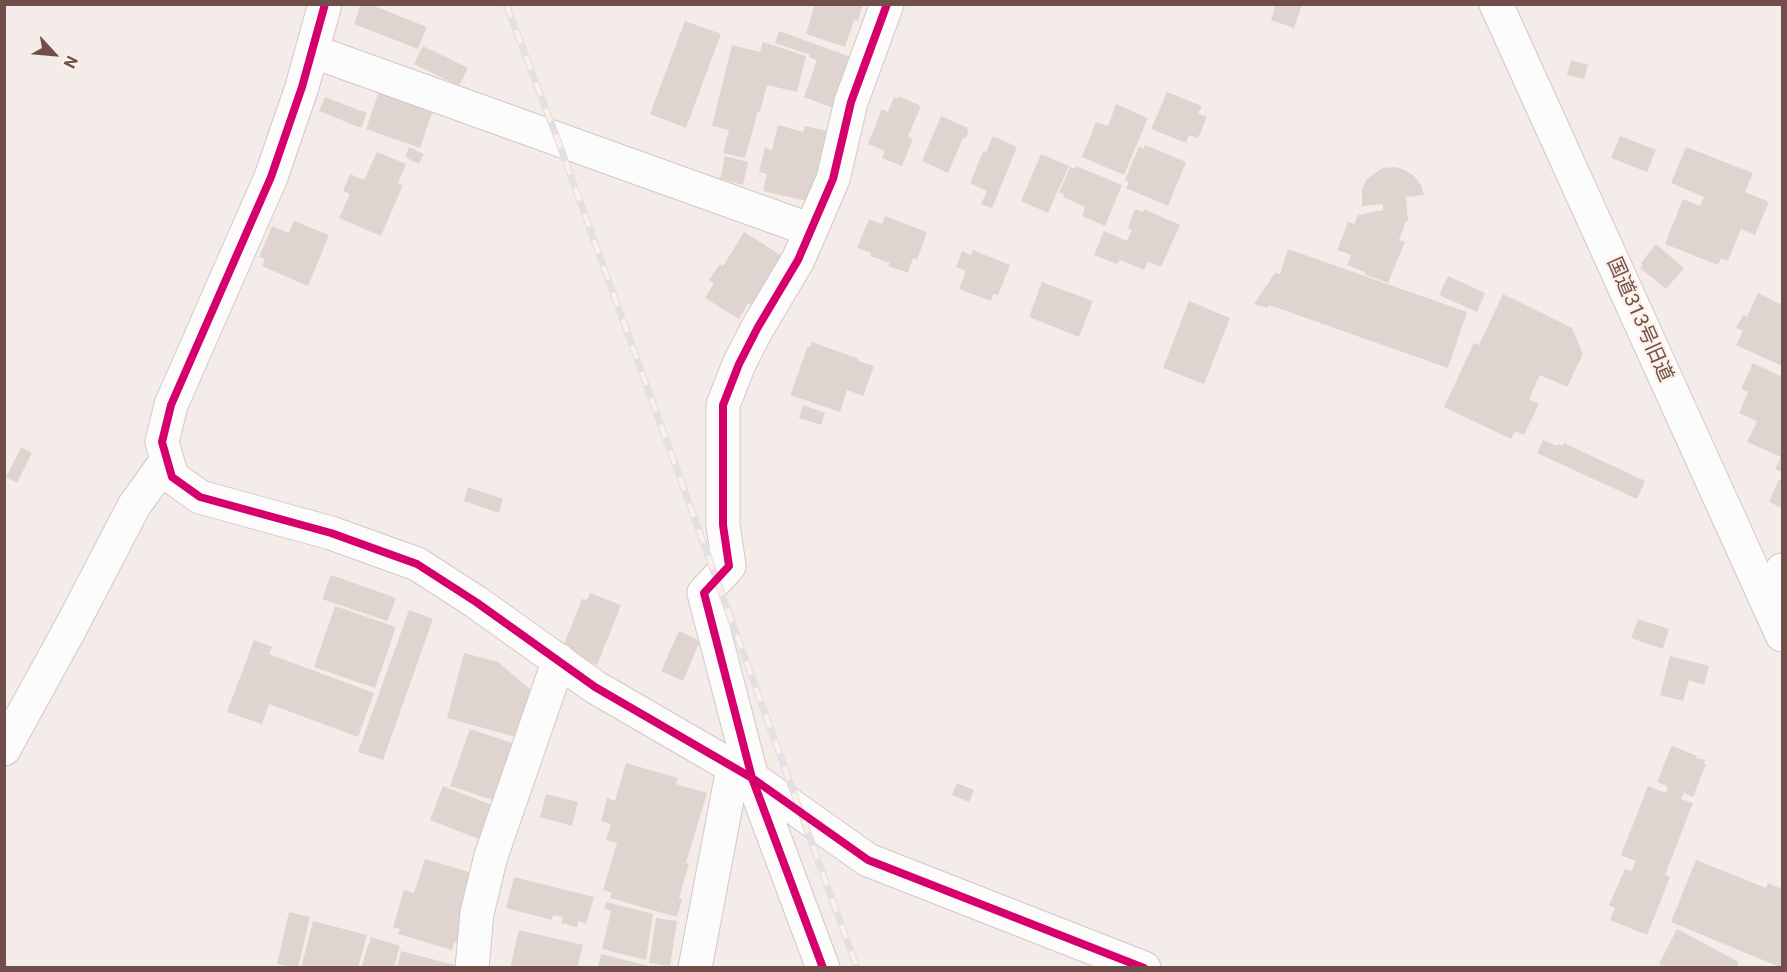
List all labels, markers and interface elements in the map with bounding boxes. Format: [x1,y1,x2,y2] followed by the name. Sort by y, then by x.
[24,24,84,84] north arrow
[60,53,82,71] text: N
[1601,254,1677,386] street label: 国道313号旧道

